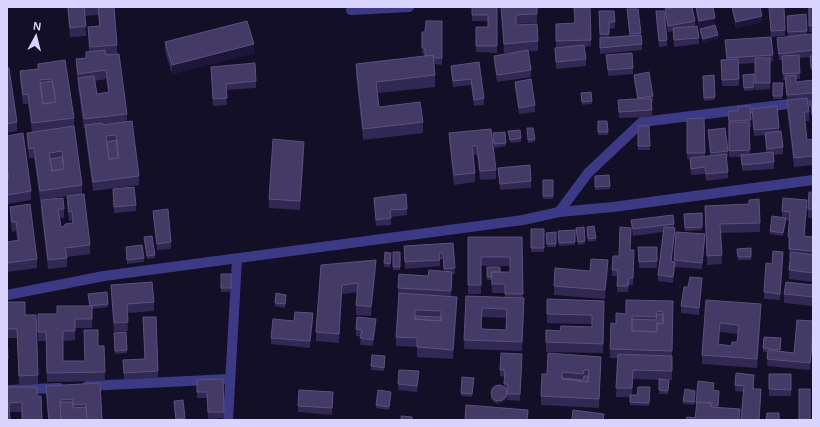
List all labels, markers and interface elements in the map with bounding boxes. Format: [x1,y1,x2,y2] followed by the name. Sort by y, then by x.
[16,16,56,56] north arrow
[33,20,42,33] text: N

